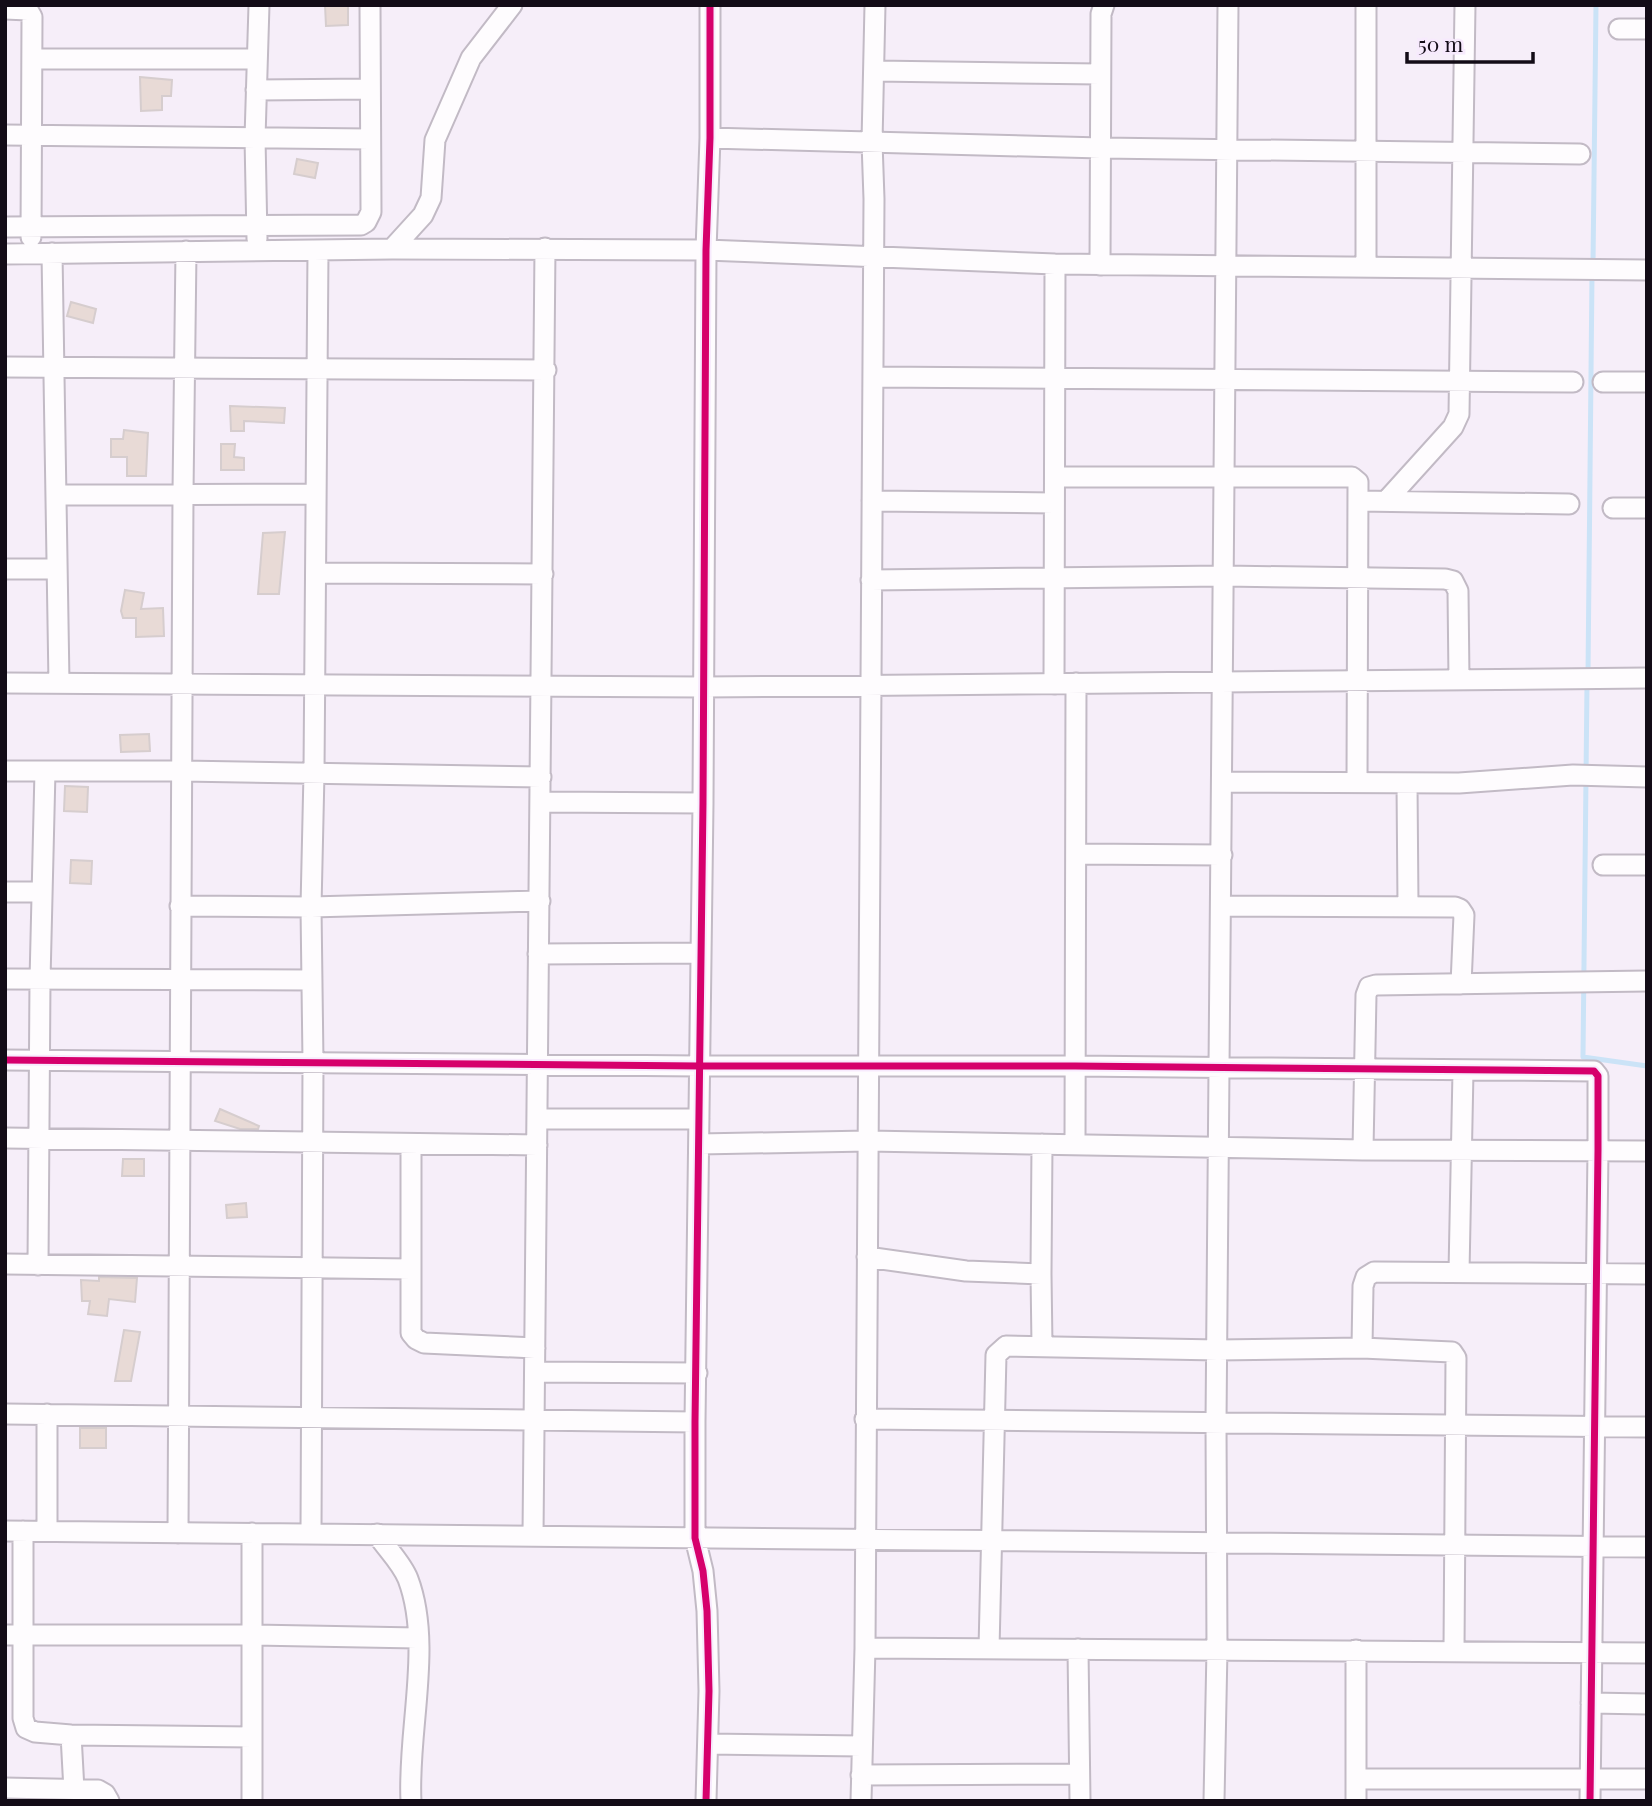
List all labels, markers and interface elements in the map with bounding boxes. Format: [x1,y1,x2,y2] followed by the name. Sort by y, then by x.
[1407,21,1533,65] scale bar
[1418,29,1464,57] text: 50 m

